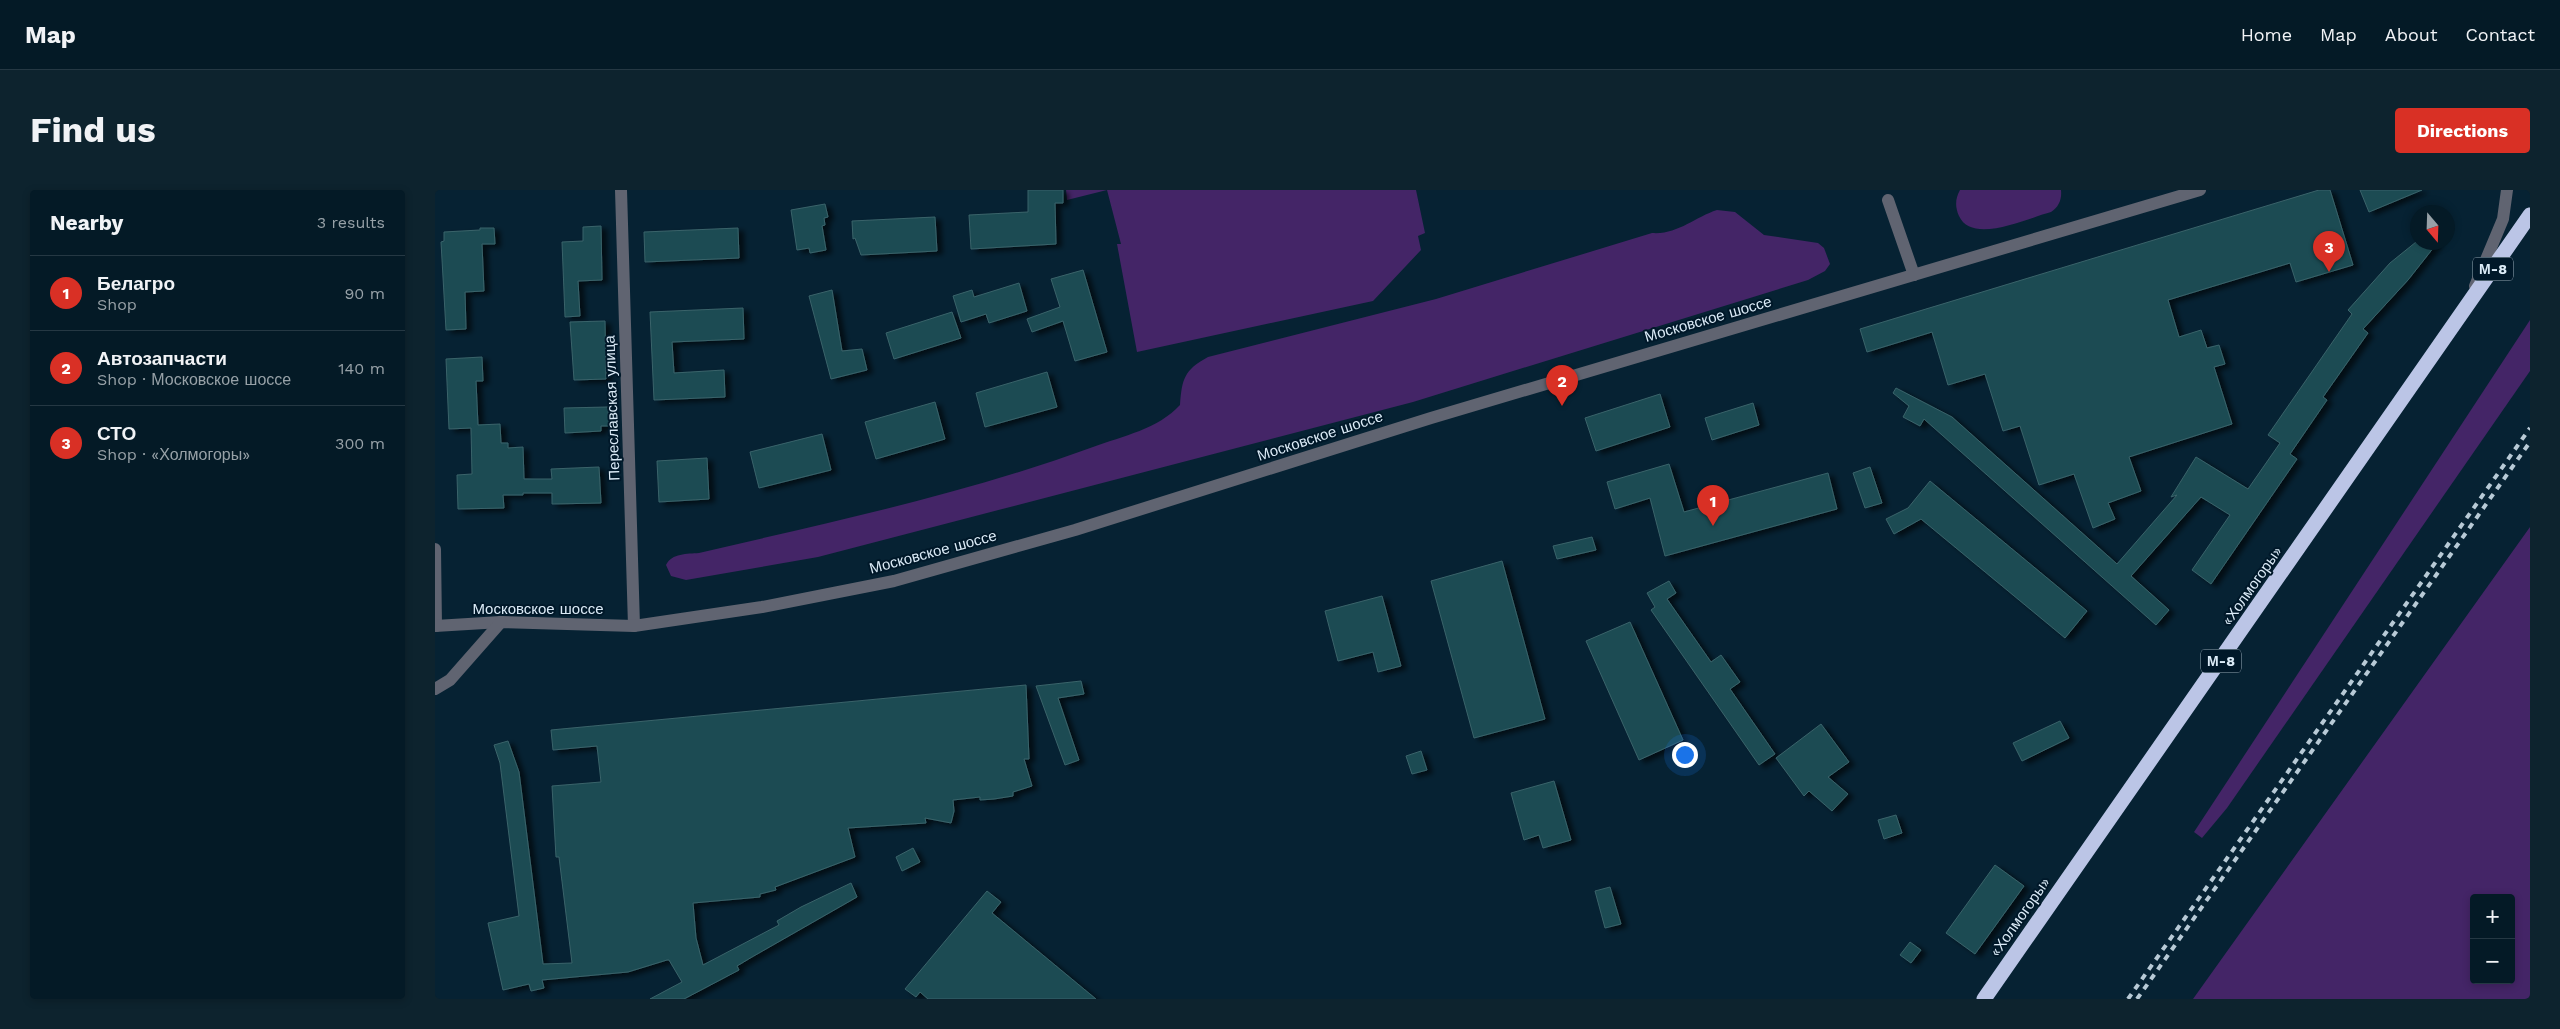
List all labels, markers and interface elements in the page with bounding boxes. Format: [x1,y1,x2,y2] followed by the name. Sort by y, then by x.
[25,21,76,49] text: Map
[2241,24,2292,45] text: Home
[2320,24,2357,45] text: Map
[2385,24,2437,45] text: About
[2465,24,2535,45] text: Contact
[2395,108,2530,153] button: Directions
[30,109,156,151] text: Find us
[2410,205,2455,250] north arrow
[50,210,123,235] text: Nearby
[317,213,385,232] text: 3 results
[2313,231,2345,272] pin: 3
[2473,258,2513,280] road number: М-8
[97,272,175,295] text: Белагро
[63,284,69,303] text: 1
[344,284,385,303] text: 90 m
[1642,292,1774,346] street label: Московское шоссе
[97,295,137,314] text: Shop
[600,334,624,481] street label: Переславская улица
[97,347,227,370] text: Автозапчасти
[61,359,71,378] text: 2
[338,359,385,378] text: 140 m
[1546,365,1578,406] pin: 2
[97,370,291,389] text: Shop · Московское шоссе
[1255,407,1385,465] street label: Московское шоссе
[97,422,136,445] text: СТО
[61,434,71,453] text: 3
[335,434,385,453] text: 300 m
[97,445,250,464] text: Shop · «Холмогоры»
[1697,485,1729,526] pin: 1
[867,526,999,578] street label: Московское шоссе
[2218,543,2286,629] street label: «Холмогоры»
[472,600,604,618] street label: Московское шоссе
[2201,650,2241,672] road number: М-8
[1672,742,1698,768] your location
[1986,874,2054,960] street label: «Холмогоры»
[2470,894,2515,984] map controls
[2470,894,2515,939] button: +
[2470,939,2515,984] button: −

